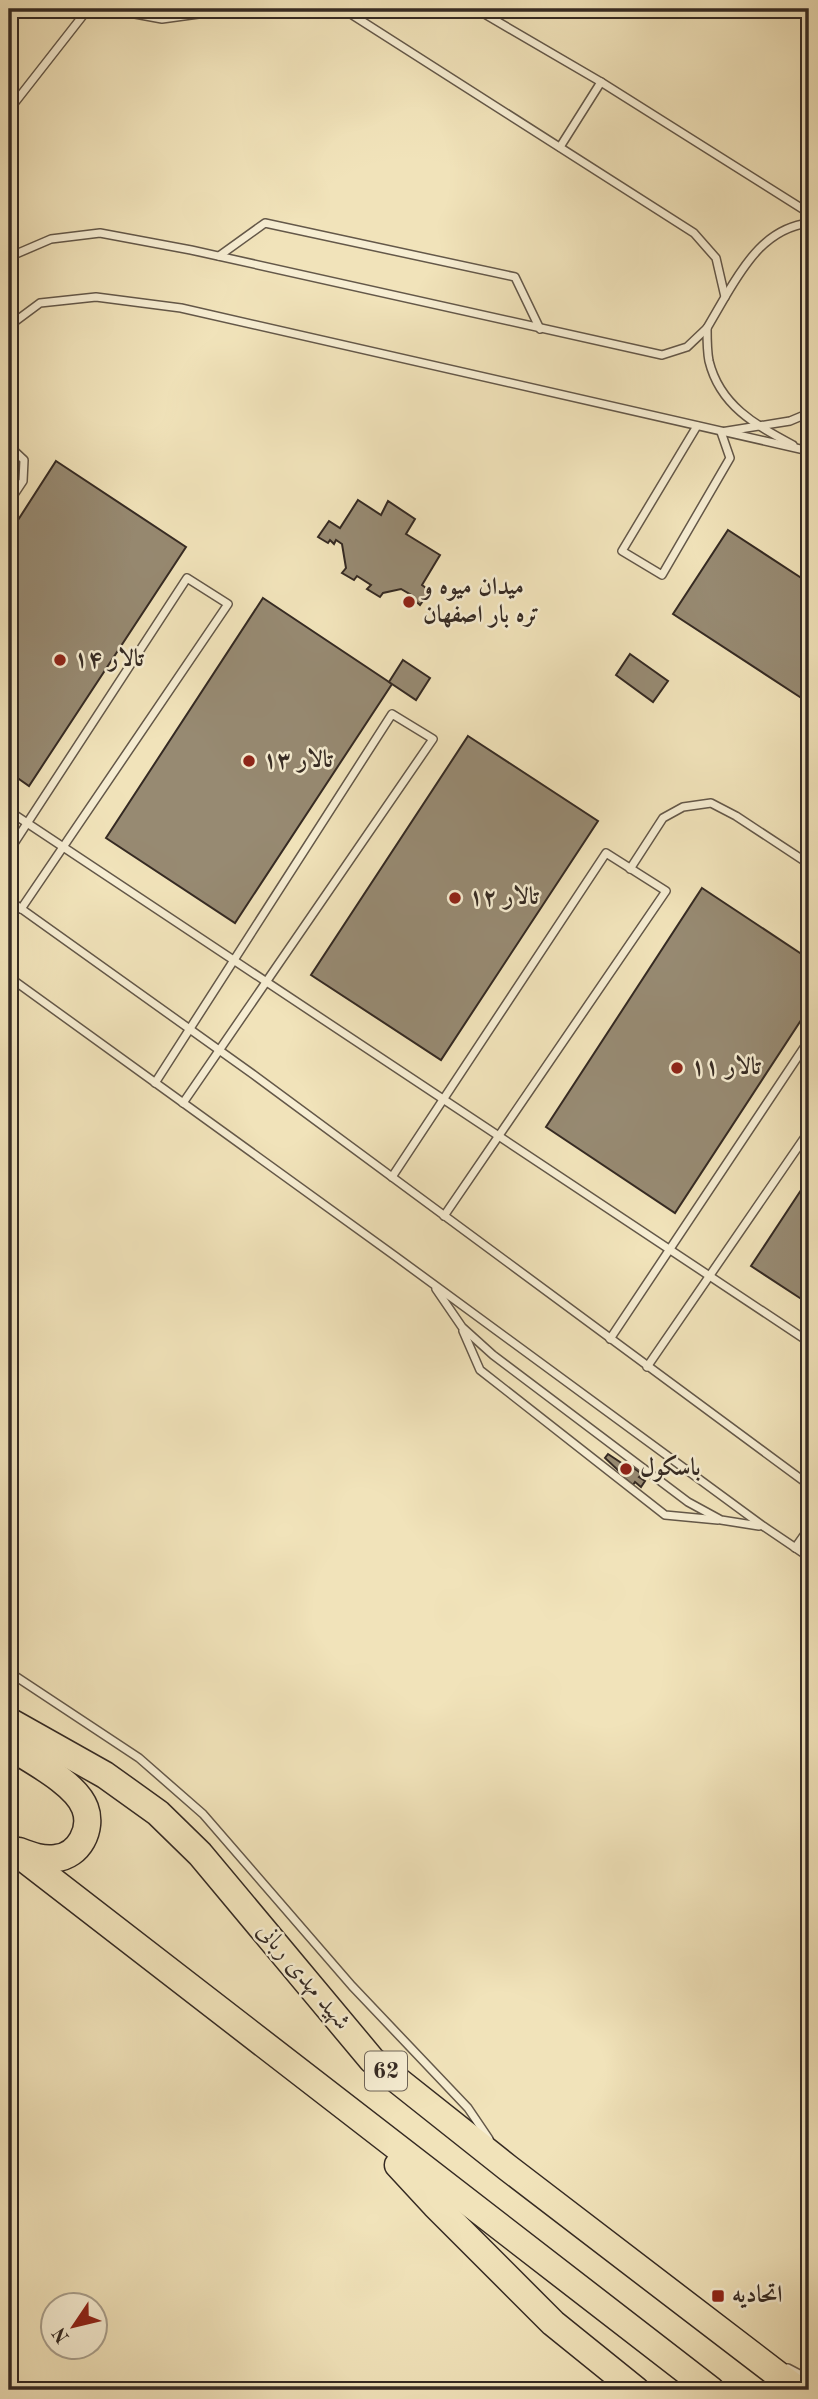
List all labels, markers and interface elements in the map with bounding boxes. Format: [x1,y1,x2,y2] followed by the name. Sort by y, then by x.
[420,576,539,628] place label: میدان میوه و تره بار اصفهان
[401,594,417,610] marker: میدان میوه و تره بار اصفهان
[74,646,145,672] place label: تالار ۱۴
[52,652,68,668] marker: تالار ۱۴
[263,747,334,773] place label: تالار ۱۳
[241,753,257,769] marker: تالار ۱۳
[469,884,540,910] place label: تالار ۱۲
[447,890,463,906] marker: تالار ۱۲
[691,1054,762,1080] place label: تالار ۱۱
[669,1060,685,1076] marker: تالار ۱۱
[640,1454,701,1482] place label: باسكول
[618,1461,634,1477] marker: باسكول
[251,1919,354,2036] street label: شهید مهدی ربانی
[365,2052,407,2090] road number: 62
[732,2283,783,2309] place label: اتحادیه
[710,2288,726,2304] marker: اتحادیه
[38,2290,108,2360] north arrow
[50,2323,74,2346] text: N

